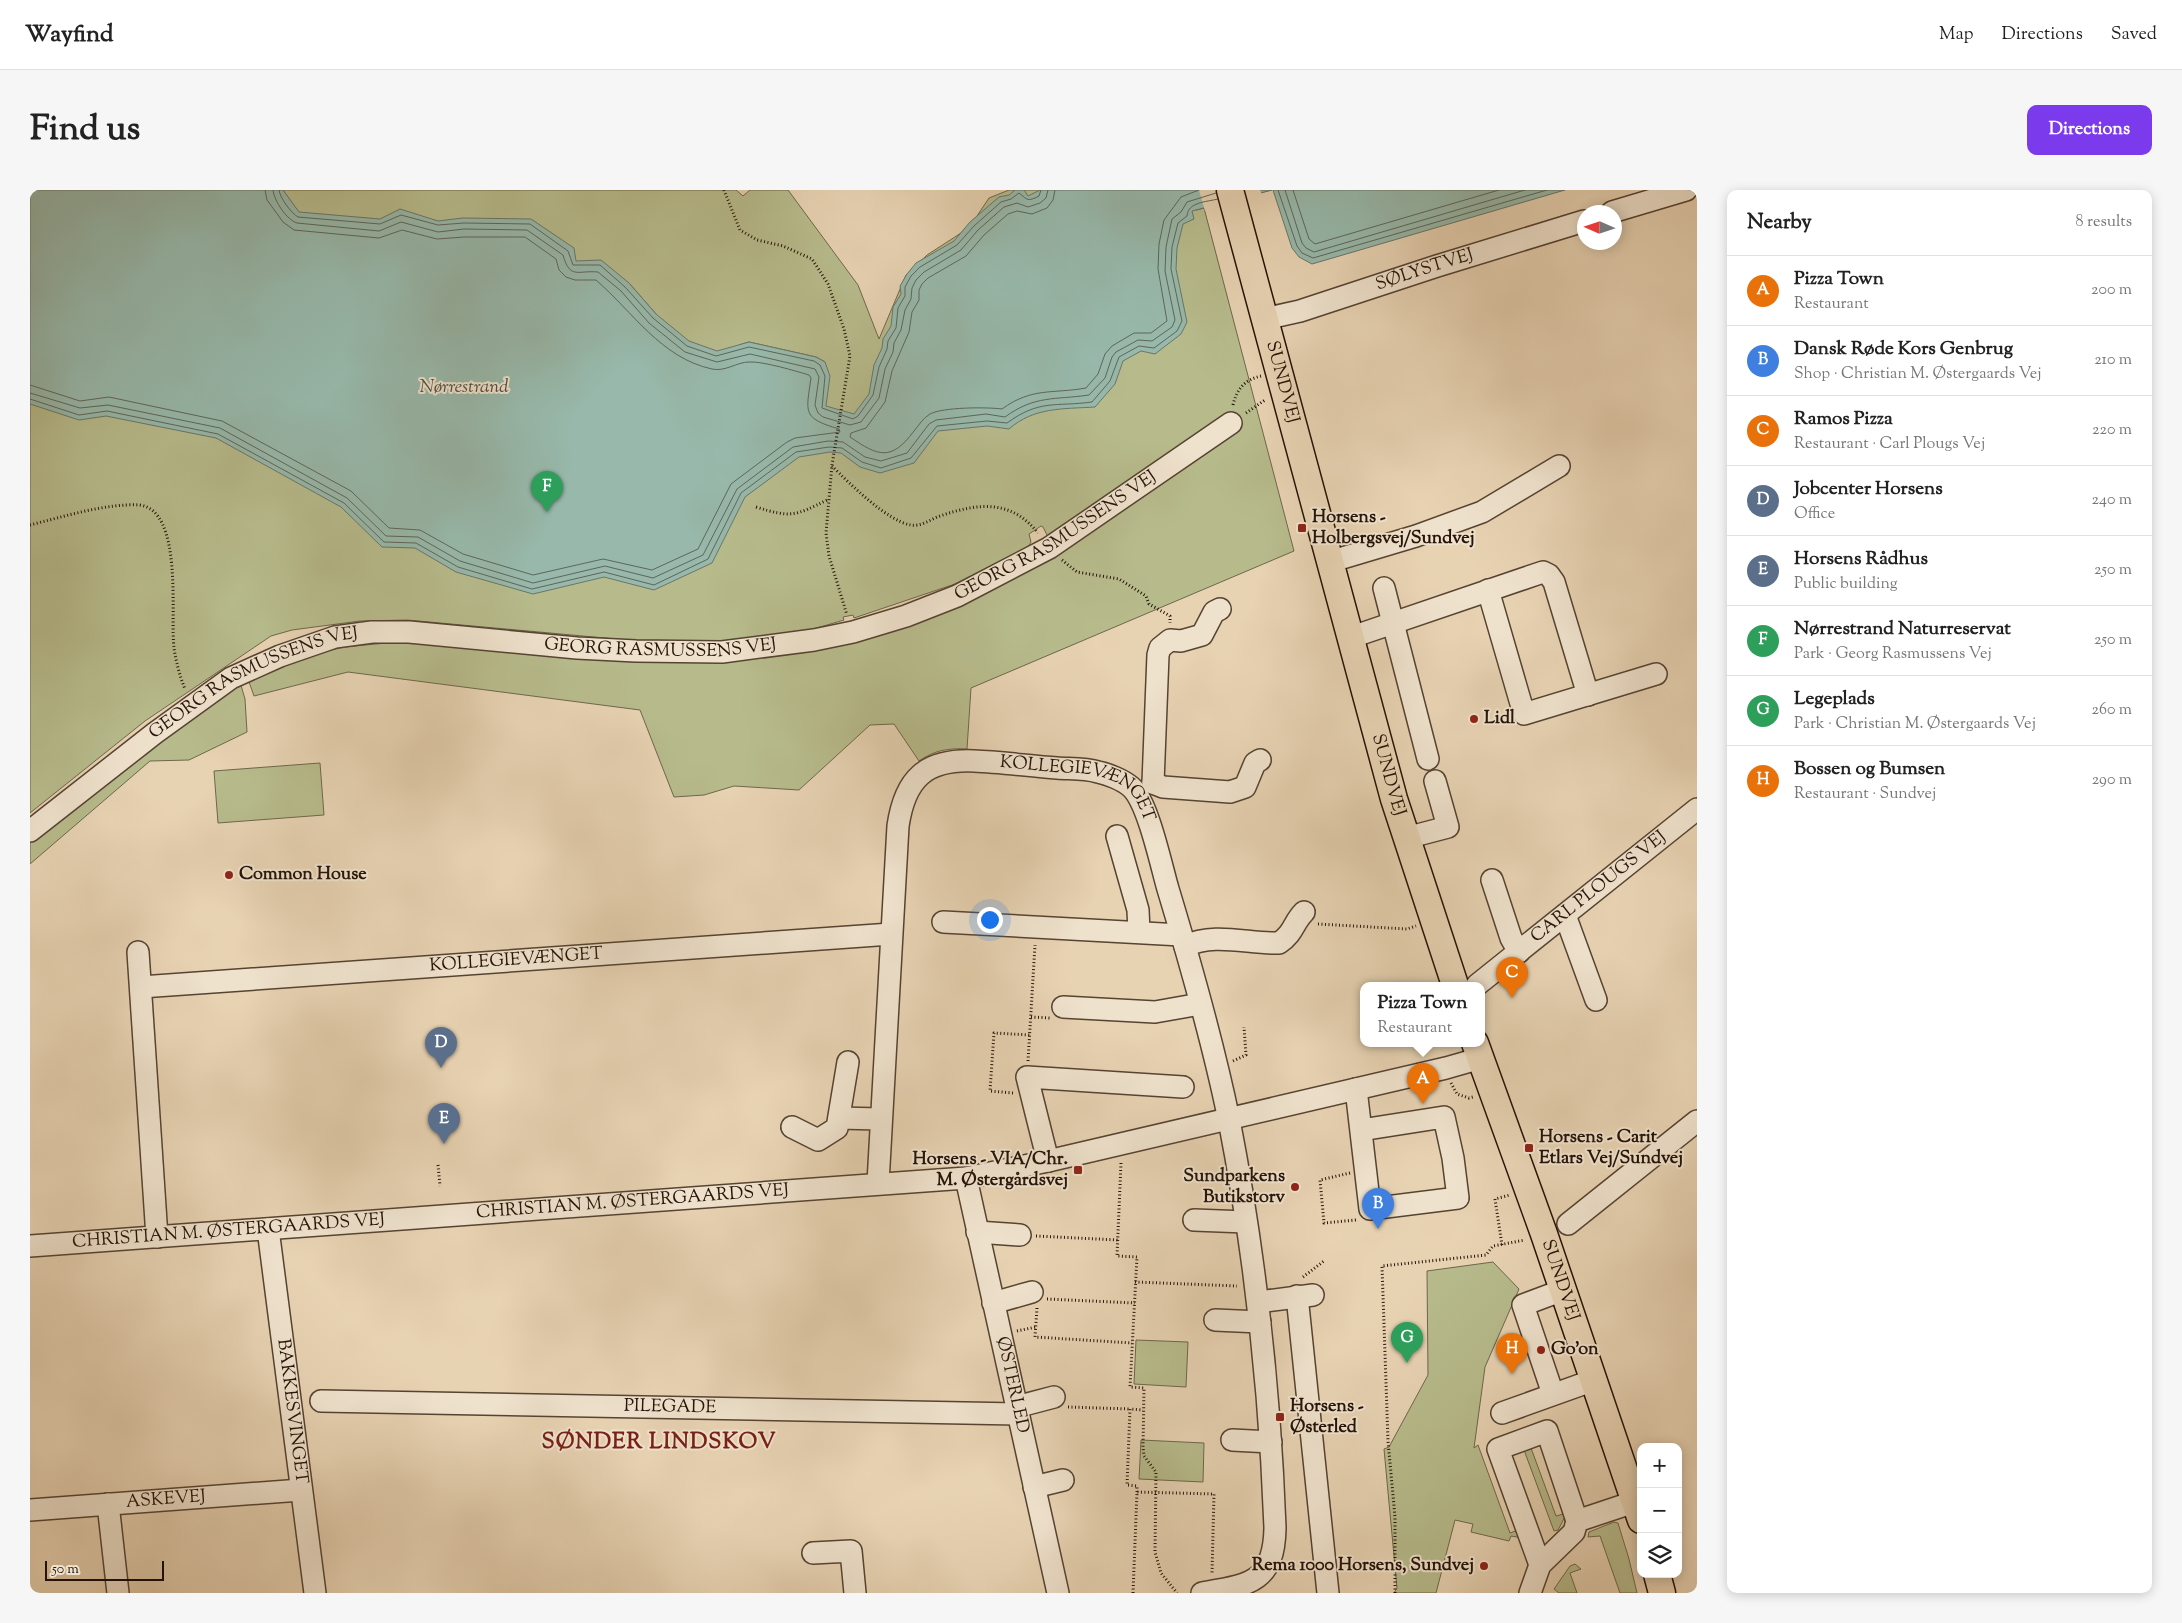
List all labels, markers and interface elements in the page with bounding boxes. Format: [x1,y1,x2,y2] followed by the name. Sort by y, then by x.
[25,18,113,52] text: Wayfind
[1939,22,1974,48] text: Map
[2002,22,2083,48] text: Directions
[2111,22,2157,48] text: Saved
[30,105,140,156] text: Find us
[2027,105,2152,155] button: Directions
[1577,205,1622,250] north arrow
[1747,208,1812,238] text: Nearby
[2076,211,2132,234] text: 8 results
[1372,243,1477,298] street label: SØLYSTVEJ
[1794,266,1884,293] text: Pizza Town
[1757,279,1770,302] text: A
[2091,279,2132,302] text: 200 m
[1794,293,1869,316] text: Restaurant
[1794,336,2013,363] text: Dansk Røde Kors Genbrug
[1258,338,1305,426] street label: SUNDVEJ
[1758,349,1768,372] text: B
[2094,349,2132,372] text: 210 m
[1794,363,2042,386] text: Shop · Christian M. Østergaards Vej
[419,374,509,401] water label: Nørrestrand
[1794,406,1893,433] text: Ramos Pizza
[1757,419,1769,442] text: C
[2092,419,2132,442] text: 220 m
[1794,433,1985,456] text: Restaurant · Carl Plougs Vej
[950,465,1162,608] street label: GEORG RASMUSSENS VEJ
[531,471,563,512] pin: F
[1794,476,1943,503] text: Jobcenter Horsens
[1757,489,1769,512] text: D
[2091,489,2132,512] text: 240 m
[1794,503,1835,526] text: Office
[1312,505,1474,552] place label: Horsens - Holbergsvej/Sundvej
[1296,522,1308,534] marker: Horsens - Holbergsvej/Sundvej
[1794,546,1928,573] text: Horsens Rådhus
[1758,559,1768,582] text: E
[2094,559,2132,582] text: 250 m
[1794,573,1898,596] text: Public building
[1794,616,2011,643] text: Nørrestrand Naturreservat
[144,621,359,746] street label: GEORG RASMUSSENS VEJ
[1759,629,1767,652] text: F
[2094,629,2132,652] text: 250 m
[543,632,778,666] street label: GEORG RASMUSSENS VEJ
[1794,643,1992,666] text: Park · Georg Rasmussens Vej
[1794,686,1875,713] text: Legeplads
[1756,699,1770,722] text: G
[2091,699,2132,722] text: 260 m
[1484,706,1516,732] place label: Lidl
[1468,713,1480,725] marker: Lidl
[1794,713,2036,736] text: Park · Christian M. Østergaards Vej
[1364,731,1412,820] street label: SUNDVEJ
[999,750,1161,826] street label: KOLLEGIEVÆNGET
[1794,756,1945,783] text: Bossen og Bumsen
[1757,769,1769,792] text: H
[2092,769,2132,792] text: 290 m
[1794,783,1936,806] text: Restaurant · Sundvej
[1525,825,1672,950] street label: CARL PLOUGS VEJ
[239,862,367,888] place label: Common House
[223,869,235,881] marker: Common House
[977,907,1003,933] your location
[428,941,604,980] street label: KOLLEGIEVÆNGET
[1496,957,1528,998] pin: C
[1360,982,1485,1047] popup
[1378,990,1467,1017] text: Pizza Town
[1378,1017,1452,1040] text: Restaurant
[425,1027,457,1068] pin: D
[1407,1063,1439,1104] pin: A
[428,1103,460,1144] pin: E
[1539,1125,1683,1172] place label: Horsens - Carit Etlars Vej/Sundvej
[1523,1142,1535,1154] marker: Horsens - Carit Etlars Vej/Sundvej
[913,1147,1068,1194] place label: Horsens - VIA/Chr. M. Østergårdsvej
[1072,1164,1084,1176] marker: Horsens - VIA/Chr. M. Østergårdsvej
[1183,1164,1286,1211] place label: Sundparkens Butikstorv
[475,1178,790,1227] street label: CHRISTIAN M. ØSTERGAARDS VEJ
[1289,1181,1301,1193] marker: Sundparkens Butikstorv
[1362,1188,1394,1229] pin: B
[71,1207,386,1256] street label: CHRISTIAN M. ØSTERGAARDS VEJ
[1534,1236,1586,1324] street label: SUNDVEJ
[1391,1322,1423,1363] pin: G
[1496,1333,1528,1374] pin: H
[989,1334,1035,1436] street label: ØSTERLED
[269,1337,314,1486] street label: BAKKESVINGET
[1551,1337,1599,1363] place label: Go'on
[1535,1344,1547,1356] marker: Go'on
[624,1394,716,1421] street label: PILEGADE
[1290,1394,1364,1441] place label: Horsens - Østerled
[1274,1411,1286,1423] marker: Horsens - Østerled
[542,1427,776,1459] district label: SØNDER LINDSKOV
[1637,1443,1682,1578] map controls
[1637,1443,1682,1488] button: +
[125,1484,206,1516] street label: ASKEVEJ
[1637,1488,1682,1533] button: −
[1637,1533,1682,1578] button: layers
[1252,1553,1474,1579] place label: Rema 1000 Horsens, Sundvej
[45,1558,164,1581] scale bar
[52,1560,79,1580] text: 50 m
[1478,1560,1490,1572] marker: Rema 1000 Horsens, Sundvej

